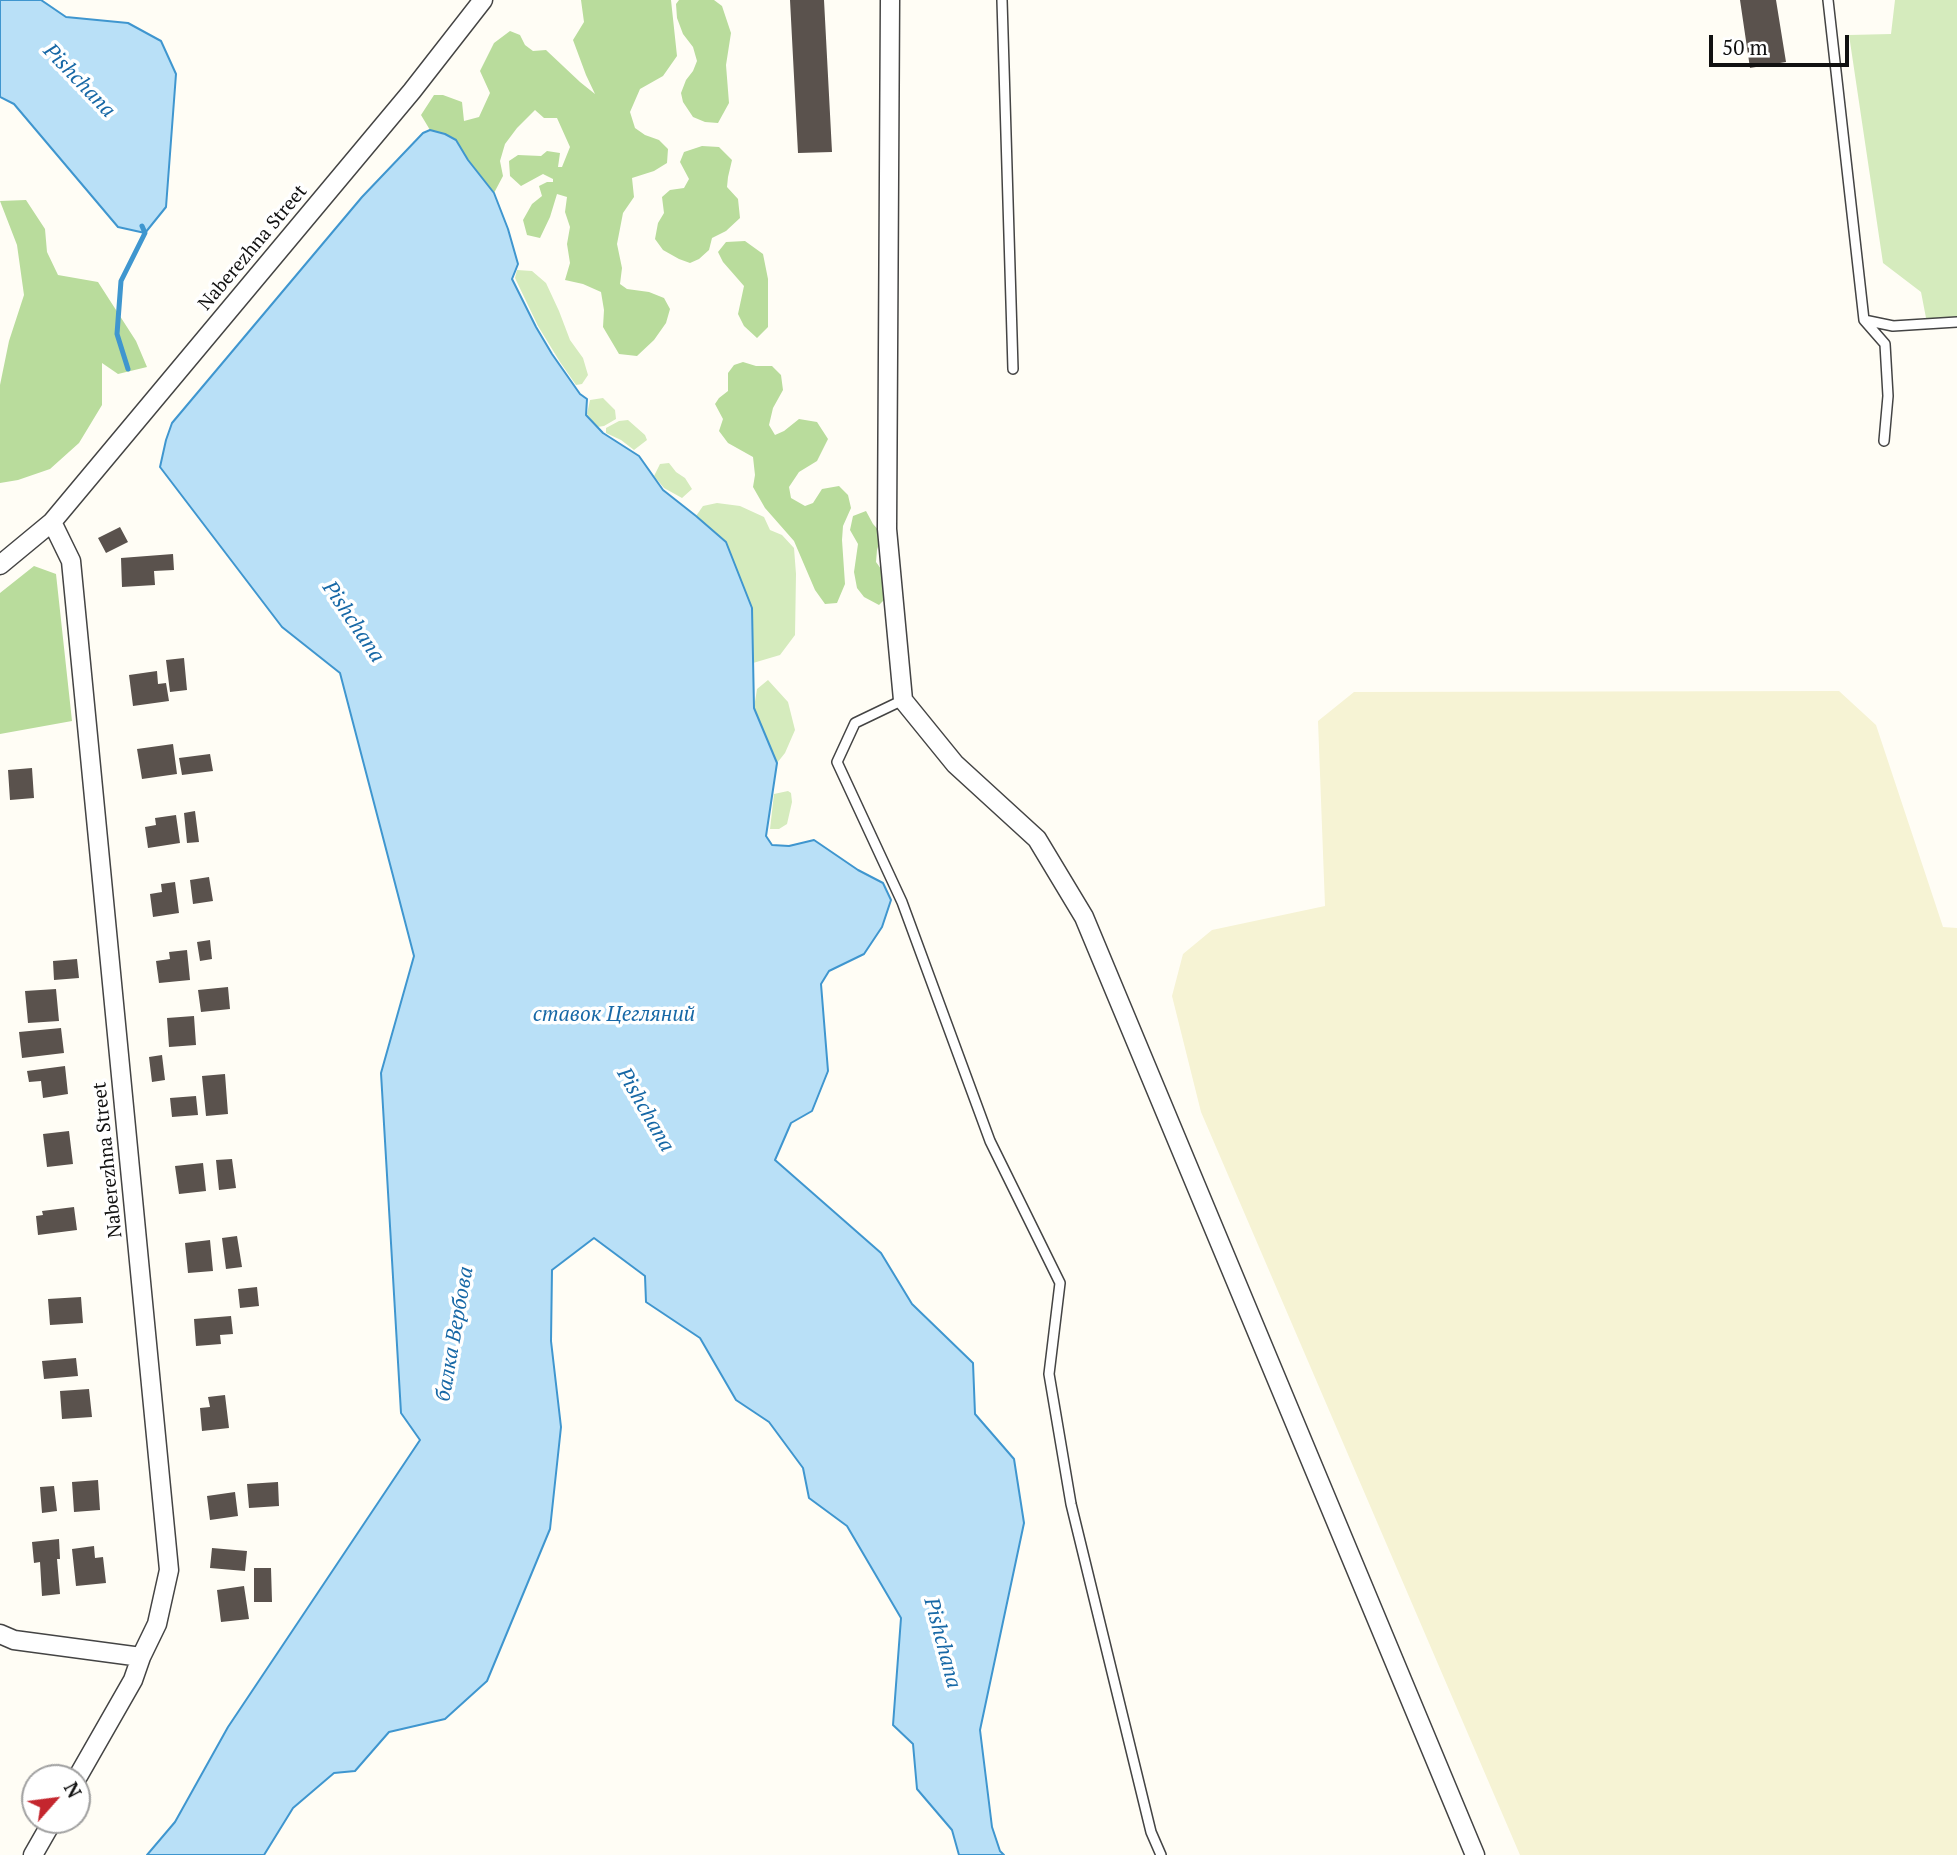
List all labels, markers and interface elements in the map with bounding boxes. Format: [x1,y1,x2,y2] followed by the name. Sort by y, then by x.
[1712,21,1852,65] scale bar
[1722,33,1768,61] text: 50 m
[38,39,120,123] water label: Pishchana
[194,181,312,315] street label: Naberezhna Street
[317,577,389,667] water label: Pishchana
[533,1002,695,1028] water label: ставок Цегляний
[611,1064,679,1156] water label: Pishchana
[88,1081,128,1239] street label: Naberezhna Street
[431,1265,479,1403] water label: балка Вербова
[918,1595,966,1691] water label: Pishchana
[21,1764,91,1834] north arrow
[59,1778,88,1802] text: N

